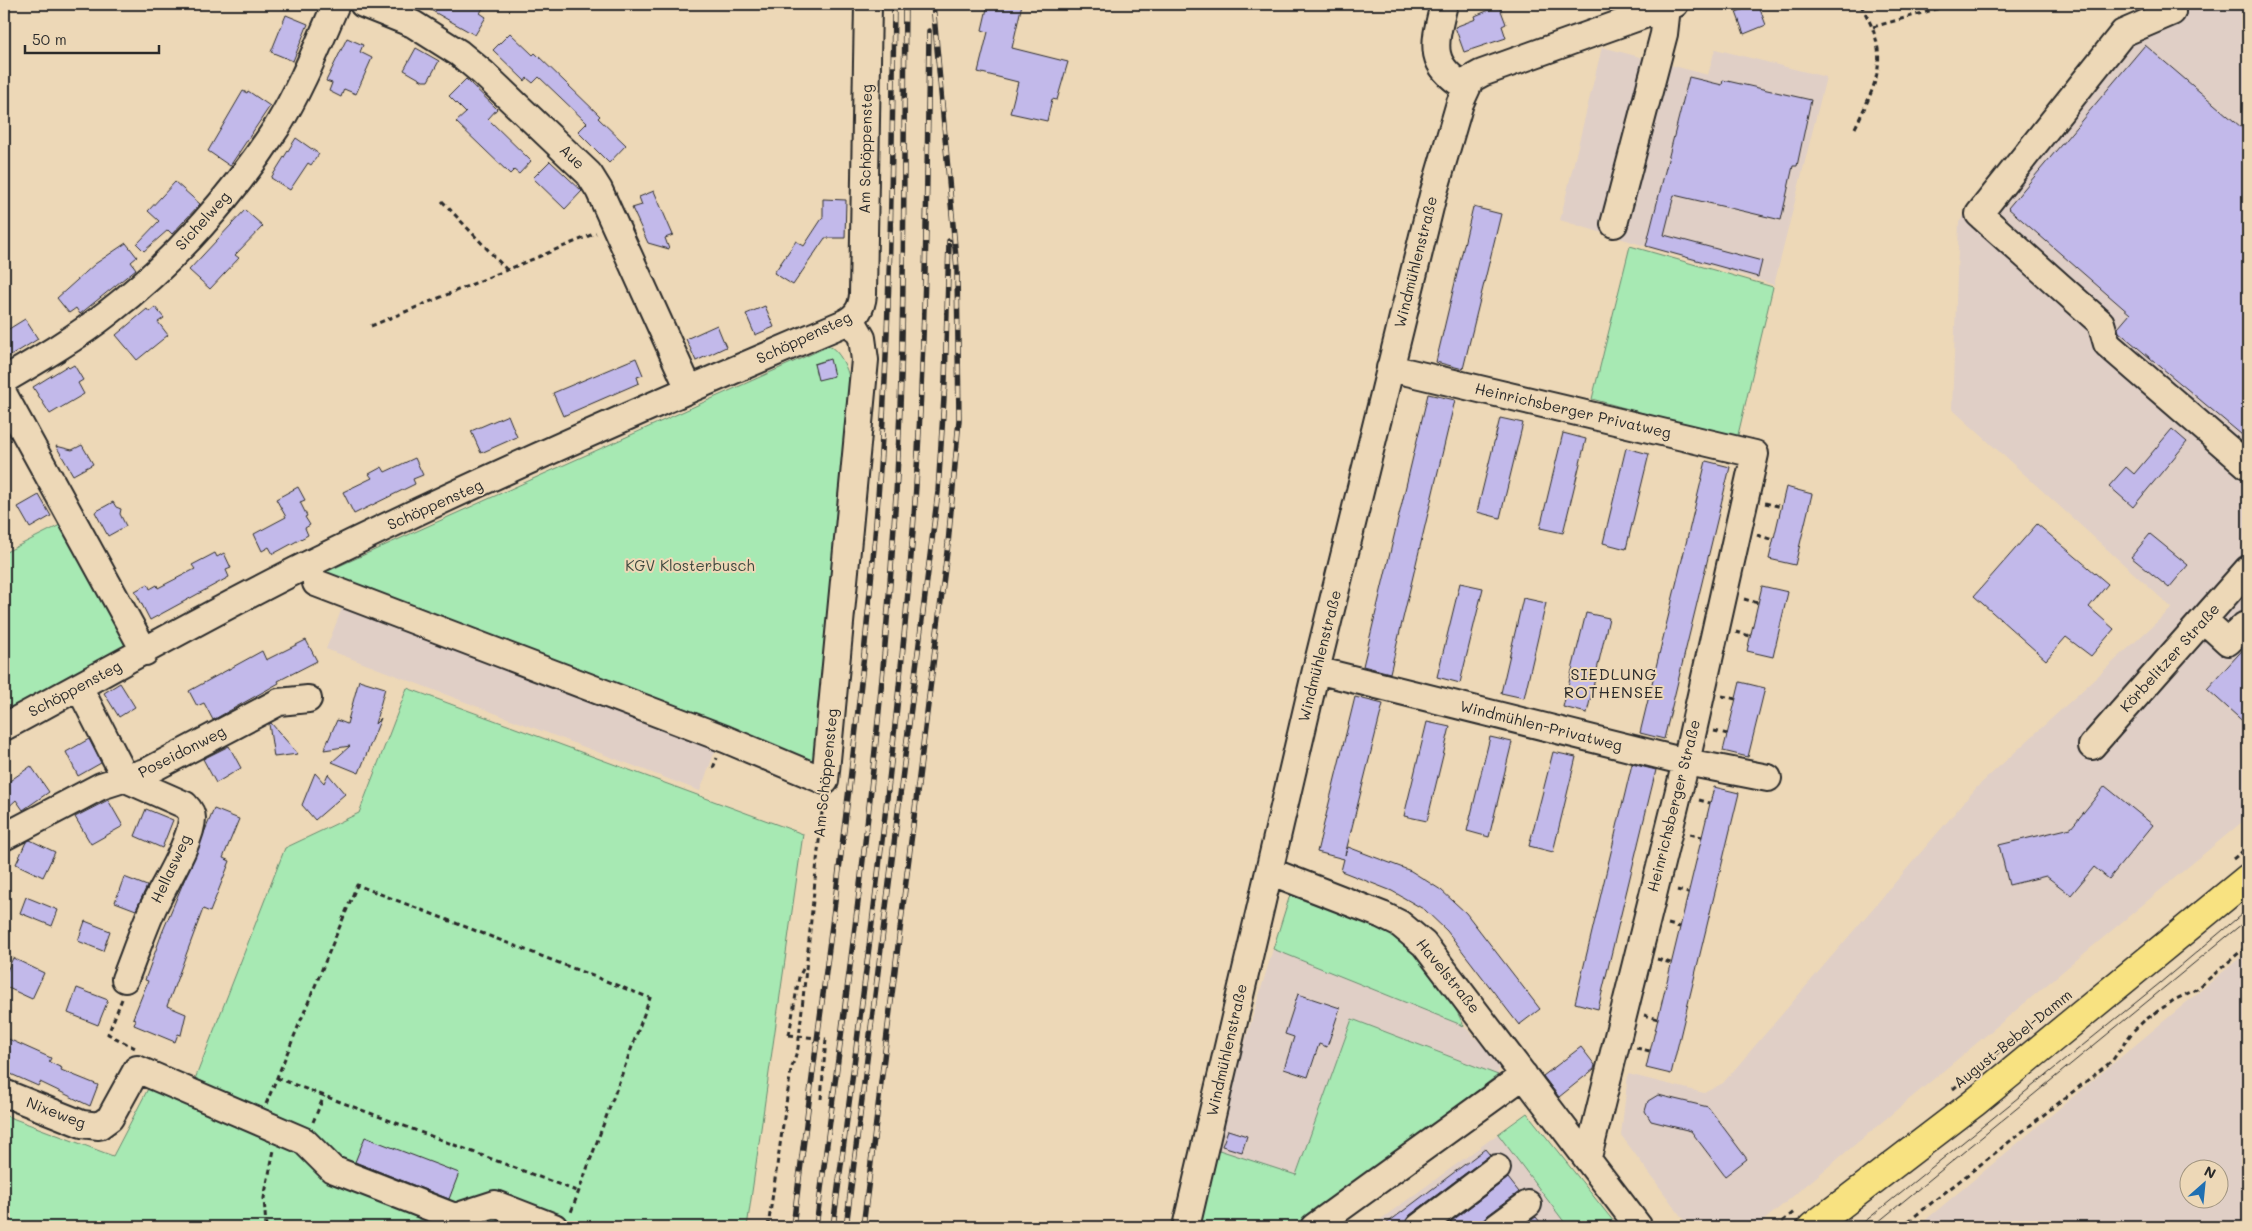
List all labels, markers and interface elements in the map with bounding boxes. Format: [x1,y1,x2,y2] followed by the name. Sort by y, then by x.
[25,22,159,54] scale bar
[32,29,67,49] text: 50 m
[854,84,876,214] street label: Am Schöppensteg
[556,139,590,173] street label: Aue
[170,186,234,254] street label: Sichelweg
[1389,194,1441,330] street label: Windmühlenstraße
[753,306,855,368] street label: Schöppensteg
[1473,378,1674,442] street label: Heinrichsberger Privatweg
[384,474,486,534] street label: Schöppensteg
[625,555,755,575] park label: KGV Klosterbusch
[1293,588,1345,724] street label: Windmühlenstraße
[2115,599,2224,716] street label: Körbelitzer Straße
[25,655,125,721] street label: Schöppensteg
[1564,663,1664,702] district label: SIEDLUNG ROTHENSEE
[1458,695,1625,755] street label: Windmühlen-Privatweg
[808,707,842,838] street label: Am Schöppensteg
[1642,717,1704,894] street label: Heinrichsberger Straße
[134,720,229,782] street label: Poseidonweg
[145,831,195,906] street label: Hellasweg
[1412,934,1485,1017] street label: Havelstraße
[1201,982,1251,1118] street label: Windmühlenstraße
[1949,984,2076,1092] street label: August-Bebel-Damm
[24,1092,89,1133] street label: Nixeweg
[2180,1158,2230,1208] north arrow
[2201,1161,2219,1183] text: N

